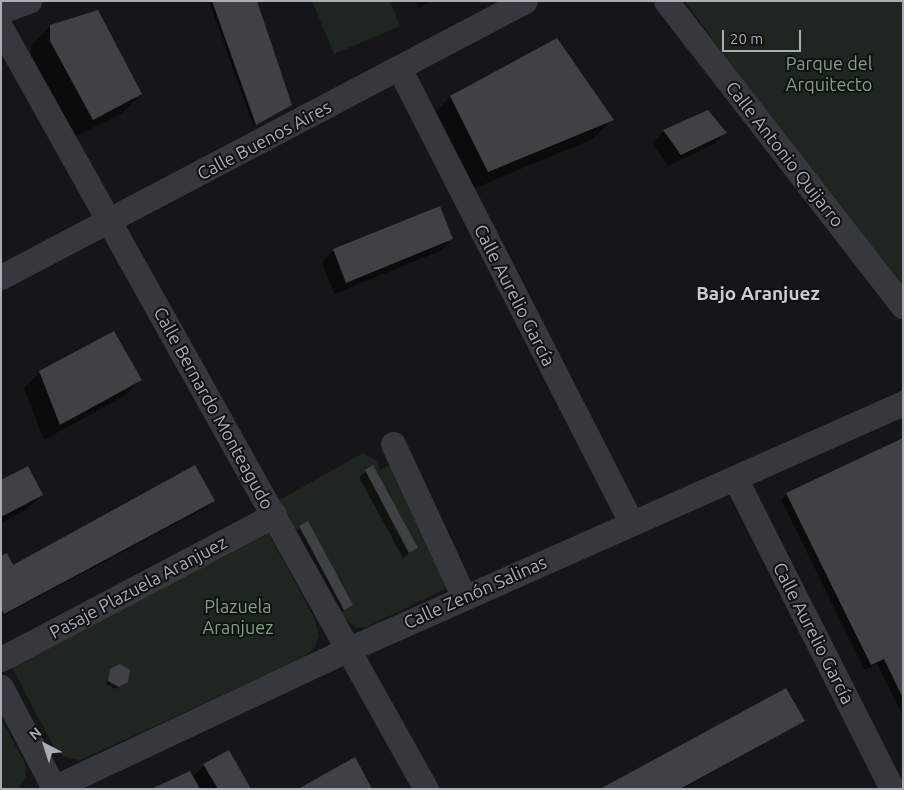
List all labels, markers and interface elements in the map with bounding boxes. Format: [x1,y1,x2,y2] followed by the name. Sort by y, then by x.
[724,20,803,52] scale bar
[730,30,763,47] text: 20 m
[786,53,872,96] park label: Parque del Arquitecto
[721,77,849,231] street label: Calle Antonio Quijarro
[193,96,335,184] street label: Calle Buenos Aires
[470,220,560,370] street label: Calle Aurelio García
[696,283,820,305] district label: Bajo Aranjuez
[149,303,279,513] street label: Calle Bernardo Monteagudo
[46,531,230,643] street label: Pasaje Plazuela Aranjuez
[400,551,550,633] street label: Calle Zenón Salinas
[769,558,859,708] street label: Calle Aurelio García
[203,596,273,638] park label: Plazuela Aranjuez
[20,720,70,770] north arrow
[26,724,44,743] text: N

